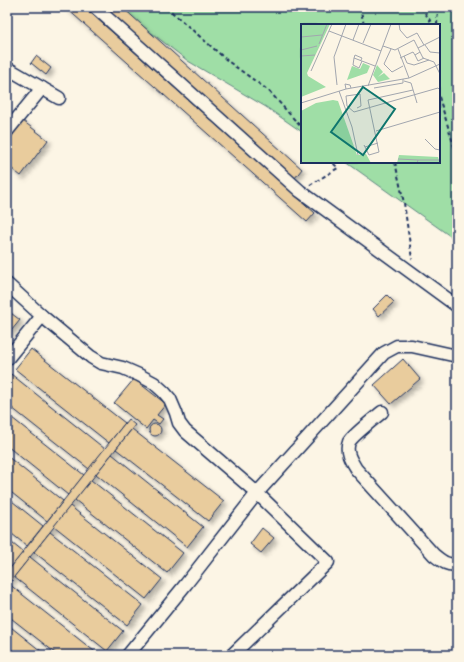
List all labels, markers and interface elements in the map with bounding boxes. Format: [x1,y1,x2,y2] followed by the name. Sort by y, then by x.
[301,24,440,163] inset map

